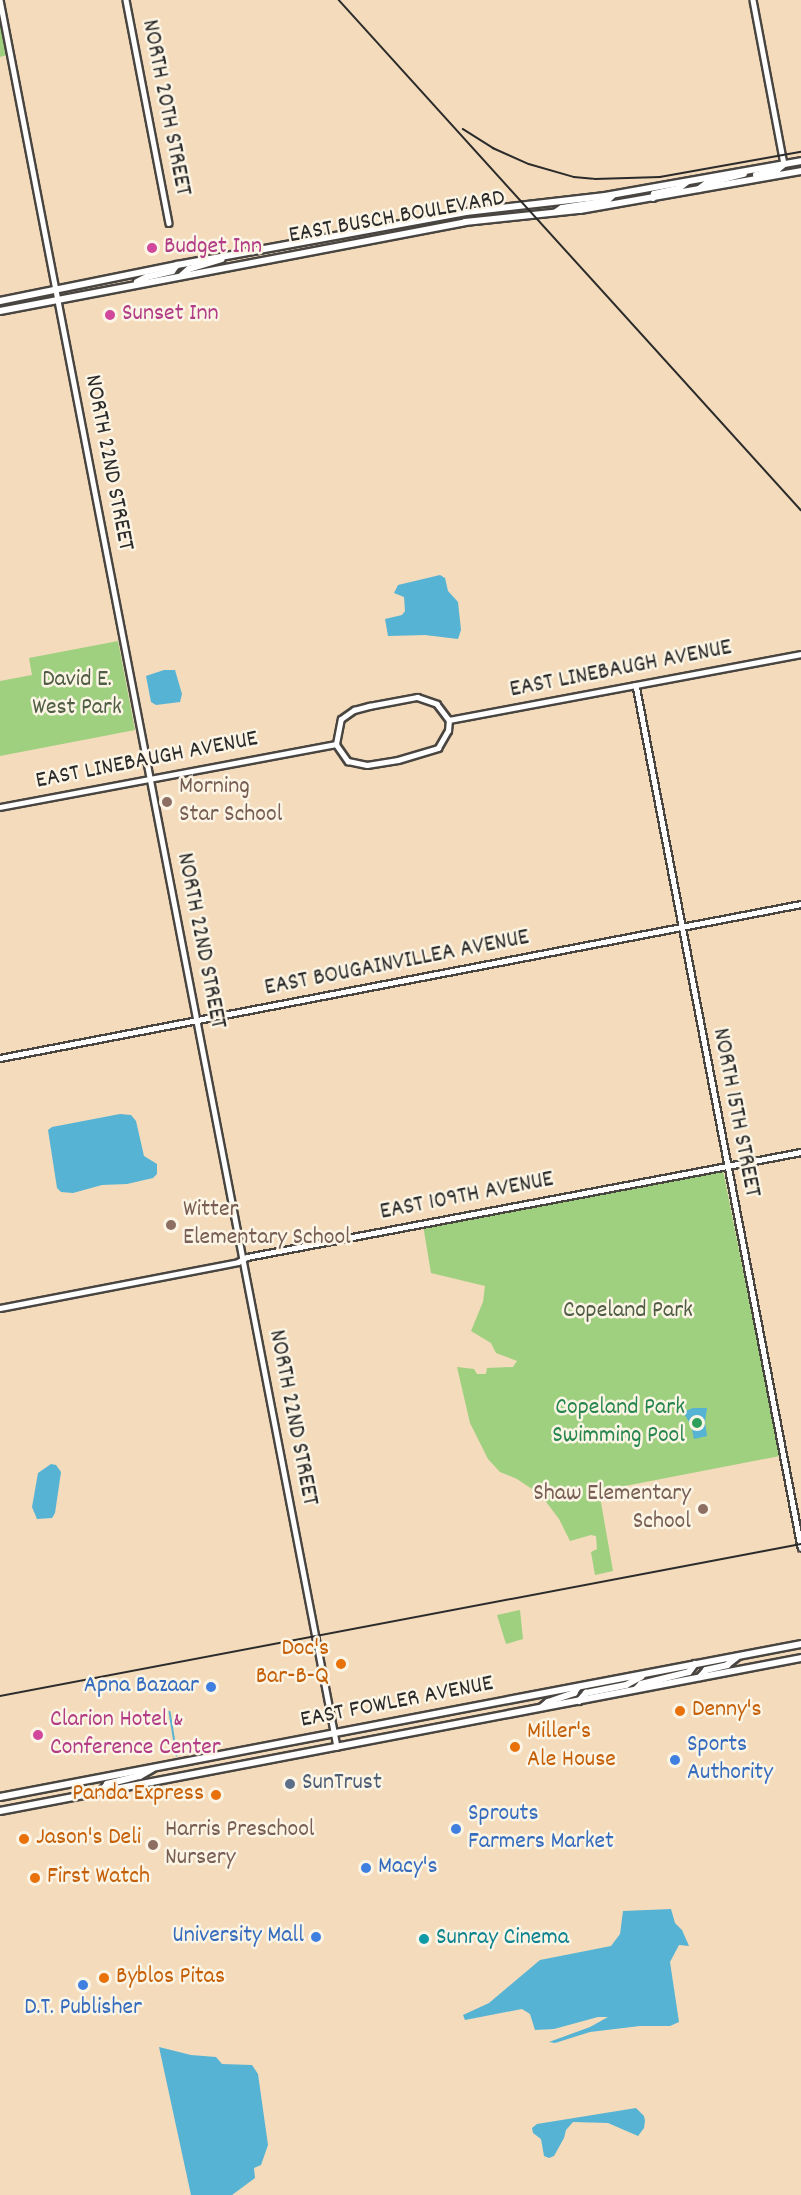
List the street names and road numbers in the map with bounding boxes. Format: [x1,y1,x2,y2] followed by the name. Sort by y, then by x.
[134,17,196,199] street label: NORTH 20TH STREET
[287,185,507,251] street label: EAST BUSCH BOULEVARD
[77,373,139,553] street label: NORTH 22ND STREET
[508,634,734,706] street label: EAST LINEBAUGH AVENUE
[34,725,260,797] street label: EAST LINEBAUGH AVENUE
[169,851,231,1031] street label: NORTH 22ND STREET
[262,924,532,1004] street label: EAST BOUGAINVILLEA AVENUE
[704,1026,766,1200] street label: NORTH 15TH STREET
[378,1166,556,1228] street label: EAST 109TH AVENUE
[261,1328,323,1508] street label: NORTH 22ND STREET
[298,1670,496,1736] street label: EAST FOWLER AVENUE

